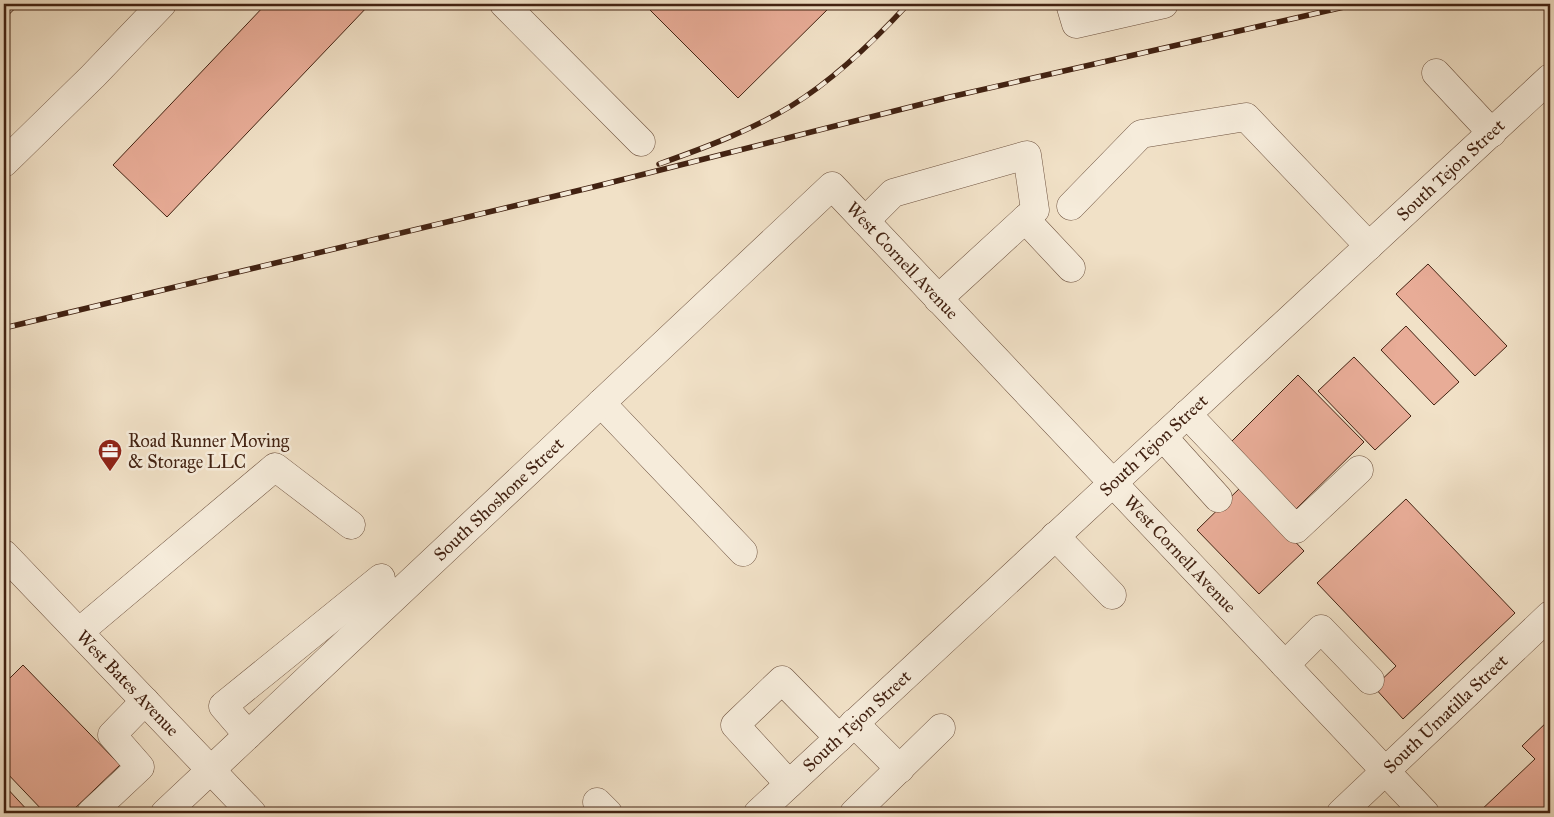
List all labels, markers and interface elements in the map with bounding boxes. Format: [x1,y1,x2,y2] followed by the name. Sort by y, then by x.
[1392,114,1510,226] street label: South Tejon Street
[842,197,963,324] street label: West Cornell Avenue
[1095,389,1213,501] street label: South Tejon Street
[128,430,290,474] place label: Road Runner Moving & Storage LLC
[429,432,569,566] street label: South Shoshone Street
[97,438,123,472] office icon: Road Runner Moving & Storage LLC
[1119,491,1241,618] street label: West Cornell Avenue
[72,626,184,741] street label: West Bates Avenue
[1379,649,1513,778] street label: South Umatilla Street
[798,665,916,777] street label: South Tejon Street

